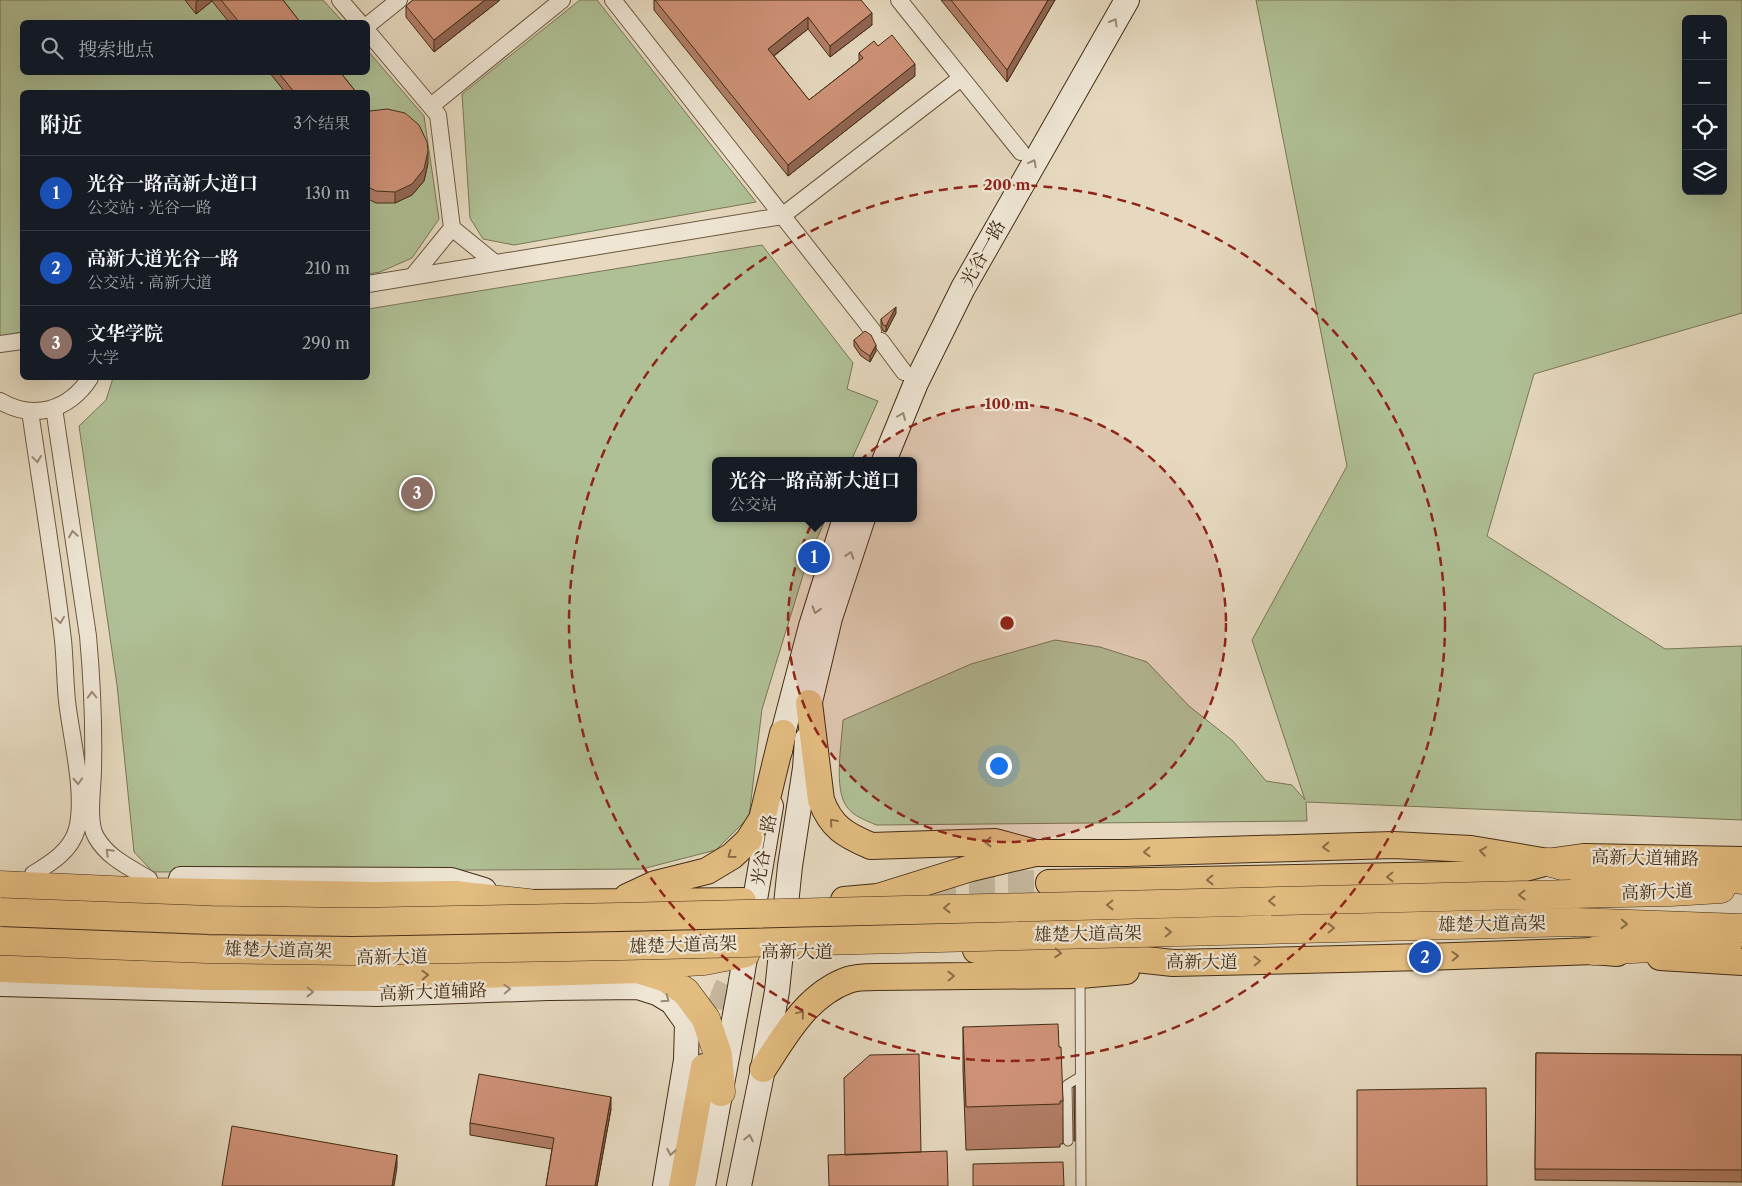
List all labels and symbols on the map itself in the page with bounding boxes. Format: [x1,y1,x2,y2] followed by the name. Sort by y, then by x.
[1108,18,1118,27] one-way arrow
[1027,159,1037,168] one-way arrow
[984,175,1030,194] text: 200 m
[956,216,1010,290] street label: 光谷一路
[985,394,1029,413] text: 100 m
[896,412,907,421] one-way arrow
[31,455,41,463] one-way arrow
[401,474,433,512] pin: 3
[68,529,79,537] one-way arrow
[798,538,830,576] pin: 1
[844,551,854,559] one-way arrow
[812,605,822,613] one-way arrow
[998,614,1016,632] centre of rings
[54,616,65,624] one-way arrow
[86,691,97,699] one-way arrow
[986,753,1012,779] your location
[72,778,83,786] one-way arrow
[747,813,781,887] street label: 光谷一路
[830,818,839,827] one-way arrow
[984,837,992,847] one-way arrow
[1322,842,1330,852] one-way arrow
[1591,846,1699,870] street label: 高新大道辅路
[1142,847,1150,857] one-way arrow
[1478,847,1487,857] one-way arrow
[106,849,115,858] one-way arrow
[727,849,737,858] one-way arrow
[1386,872,1394,882] one-way arrow
[1206,875,1214,886] one-way arrow
[1621,880,1693,904] street label: 高新大道
[1518,890,1526,900] one-way arrow
[1268,896,1276,906] one-way arrow
[1106,899,1114,910] one-way arrow
[943,903,951,914] one-way arrow
[1438,912,1546,936] street label: 雄楚大道高架
[1620,918,1628,929] one-way arrow
[1034,922,1142,946] street label: 雄楚大道高架
[1328,923,1335,933] one-way arrow
[1165,927,1173,937] one-way arrow
[629,932,737,958] street label: 雄楚大道高架
[224,938,332,962] street label: 雄楚大道高架
[1409,938,1441,976] pin: 2
[761,941,833,963] street label: 高新大道
[356,945,428,969] street label: 高新大道
[1054,948,1062,959] one-way arrow
[1166,951,1238,973] street label: 高新大道
[1451,951,1459,962] one-way arrow
[1253,956,1261,967] one-way arrow
[421,969,429,980] one-way arrow
[948,971,955,981] one-way arrow
[379,979,487,1005] street label: 高新大道辅路
[503,984,511,995] one-way arrow
[306,987,314,998] one-way arrow
[660,993,670,1002] one-way arrow
[795,1011,803,1020] one-way arrow
[743,1134,754,1143] one-way arrow
[666,1147,676,1156] one-way arrow

